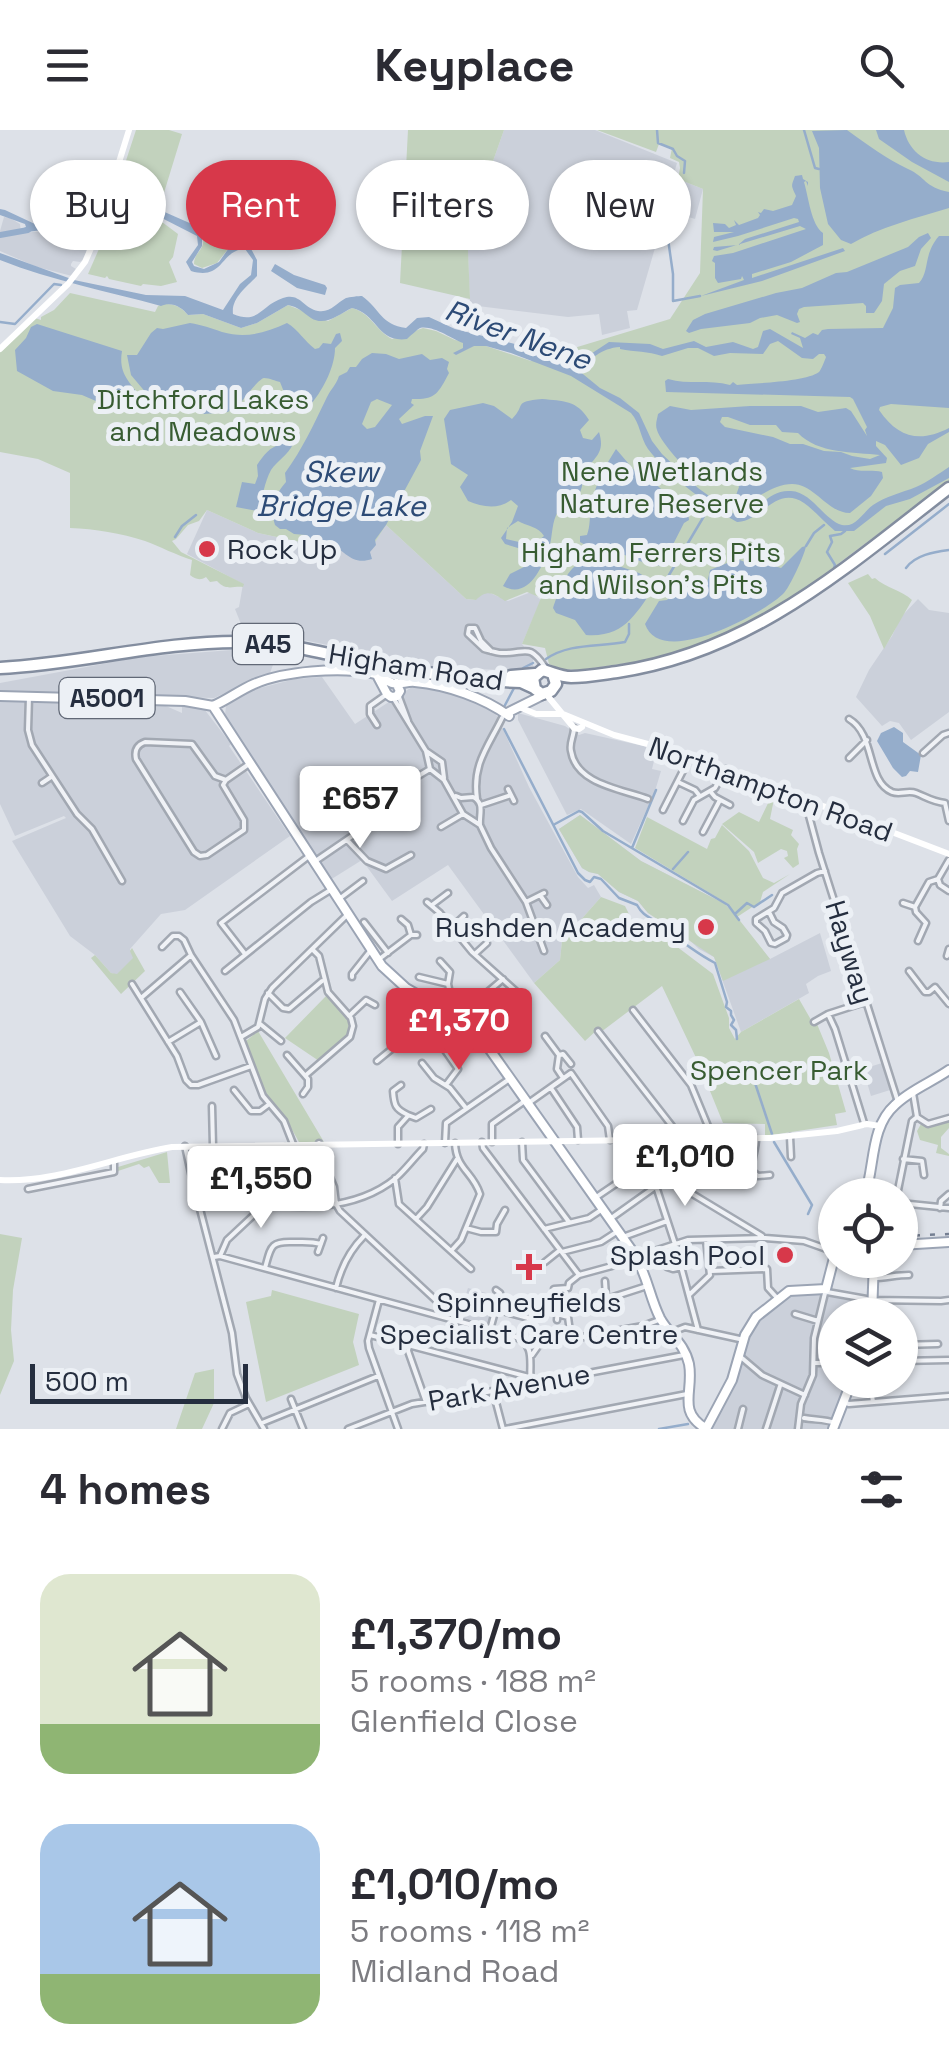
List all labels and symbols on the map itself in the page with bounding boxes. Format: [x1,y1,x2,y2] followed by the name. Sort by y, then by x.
[440,290,598,379] water label: River Nene
[97,381,309,449] park label: Ditchford Lakes and Meadows
[256,452,427,525] water label: Skew Bridge Lake
[560,453,764,521] park label: Nene Wetlands Nature Reserve
[227,531,338,567] place label: Rock Up
[521,534,781,602] park label: Higham Ferrers Pits and Wilson's Pits
[196,538,218,560] marker: Rock Up
[233,624,303,664] road number: A45
[326,635,506,699] street label: Higham Road
[59,678,154,718] road number: A5001
[644,728,898,850] street label: Northampton Road
[301,766,419,851] pin: £657
[817,896,883,1008] street label: Hayway
[435,909,686,945] place label: Rushden Academy
[695,916,717,938] marker: Rushden Academy
[378,988,540,1073] pin: £1,370
[690,1052,868,1088] park label: Spencer Park
[604,1124,766,1209] pin: £1,010
[180,1146,342,1231] pin: £1,550
[610,1237,765,1273] place label: Splash Pool
[774,1244,796,1266] marker: Splash Pool
[516,1254,542,1280] marker: Spinneyfields Specialist Care Centre
[380,1284,678,1352] place label: Spinneyfields Specialist Care Centre
[425,1355,593,1419] street label: Park Avenue
[30,1359,248,1404] scale bar

